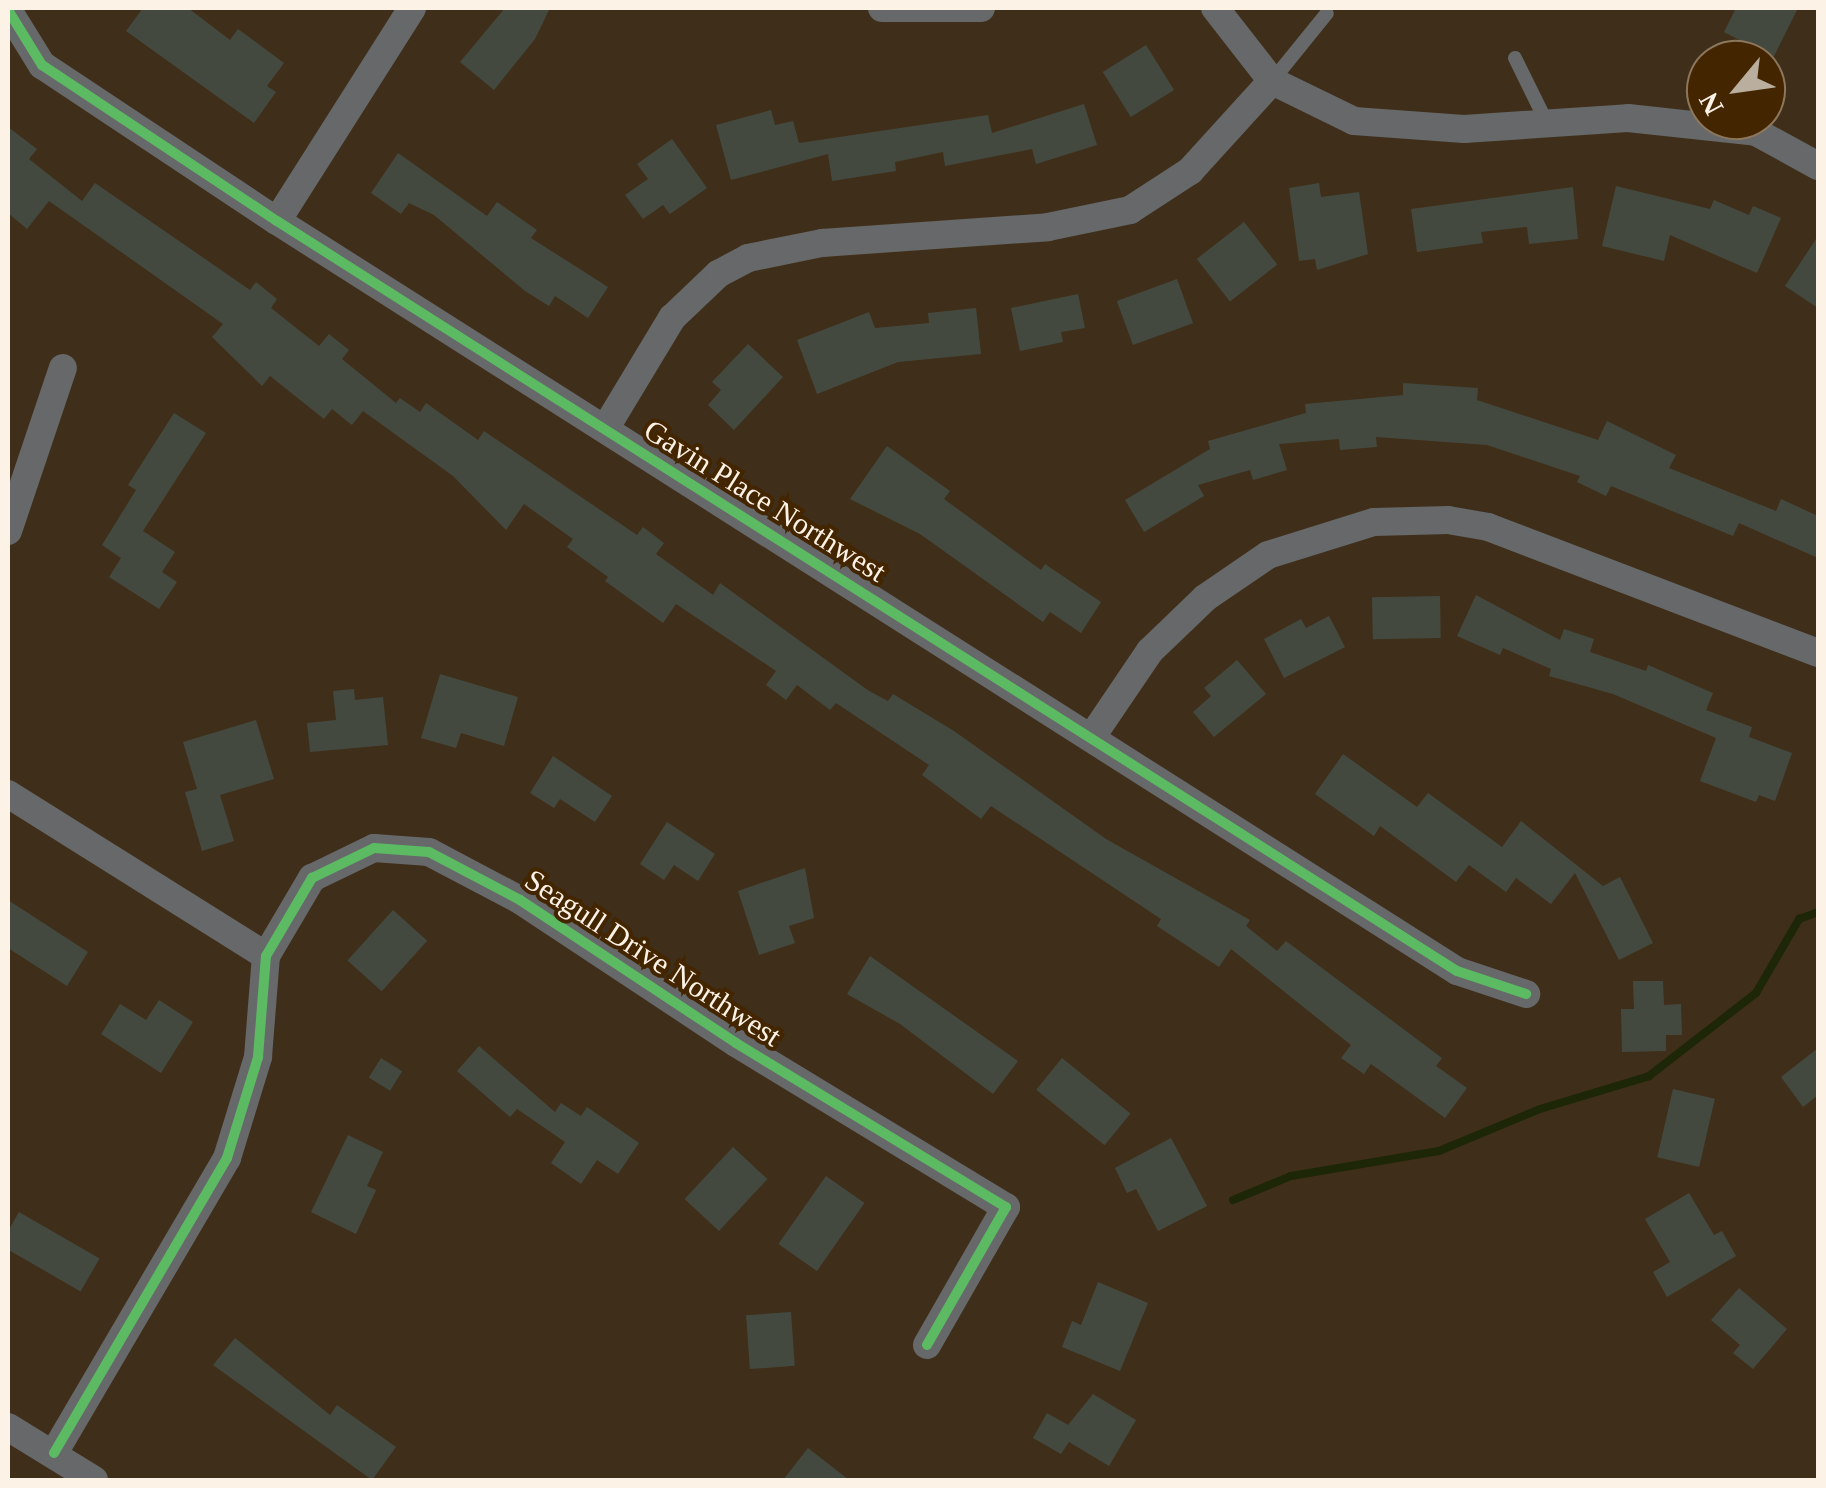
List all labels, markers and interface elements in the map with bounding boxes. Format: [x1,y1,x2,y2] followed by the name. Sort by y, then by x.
[1686,40,1786,140] north arrow
[1693,87,1730,120] text: N
[637,412,893,590] street label: Gavin Place Northwest
[518,862,788,1054] street label: Seagull Drive Northwest

